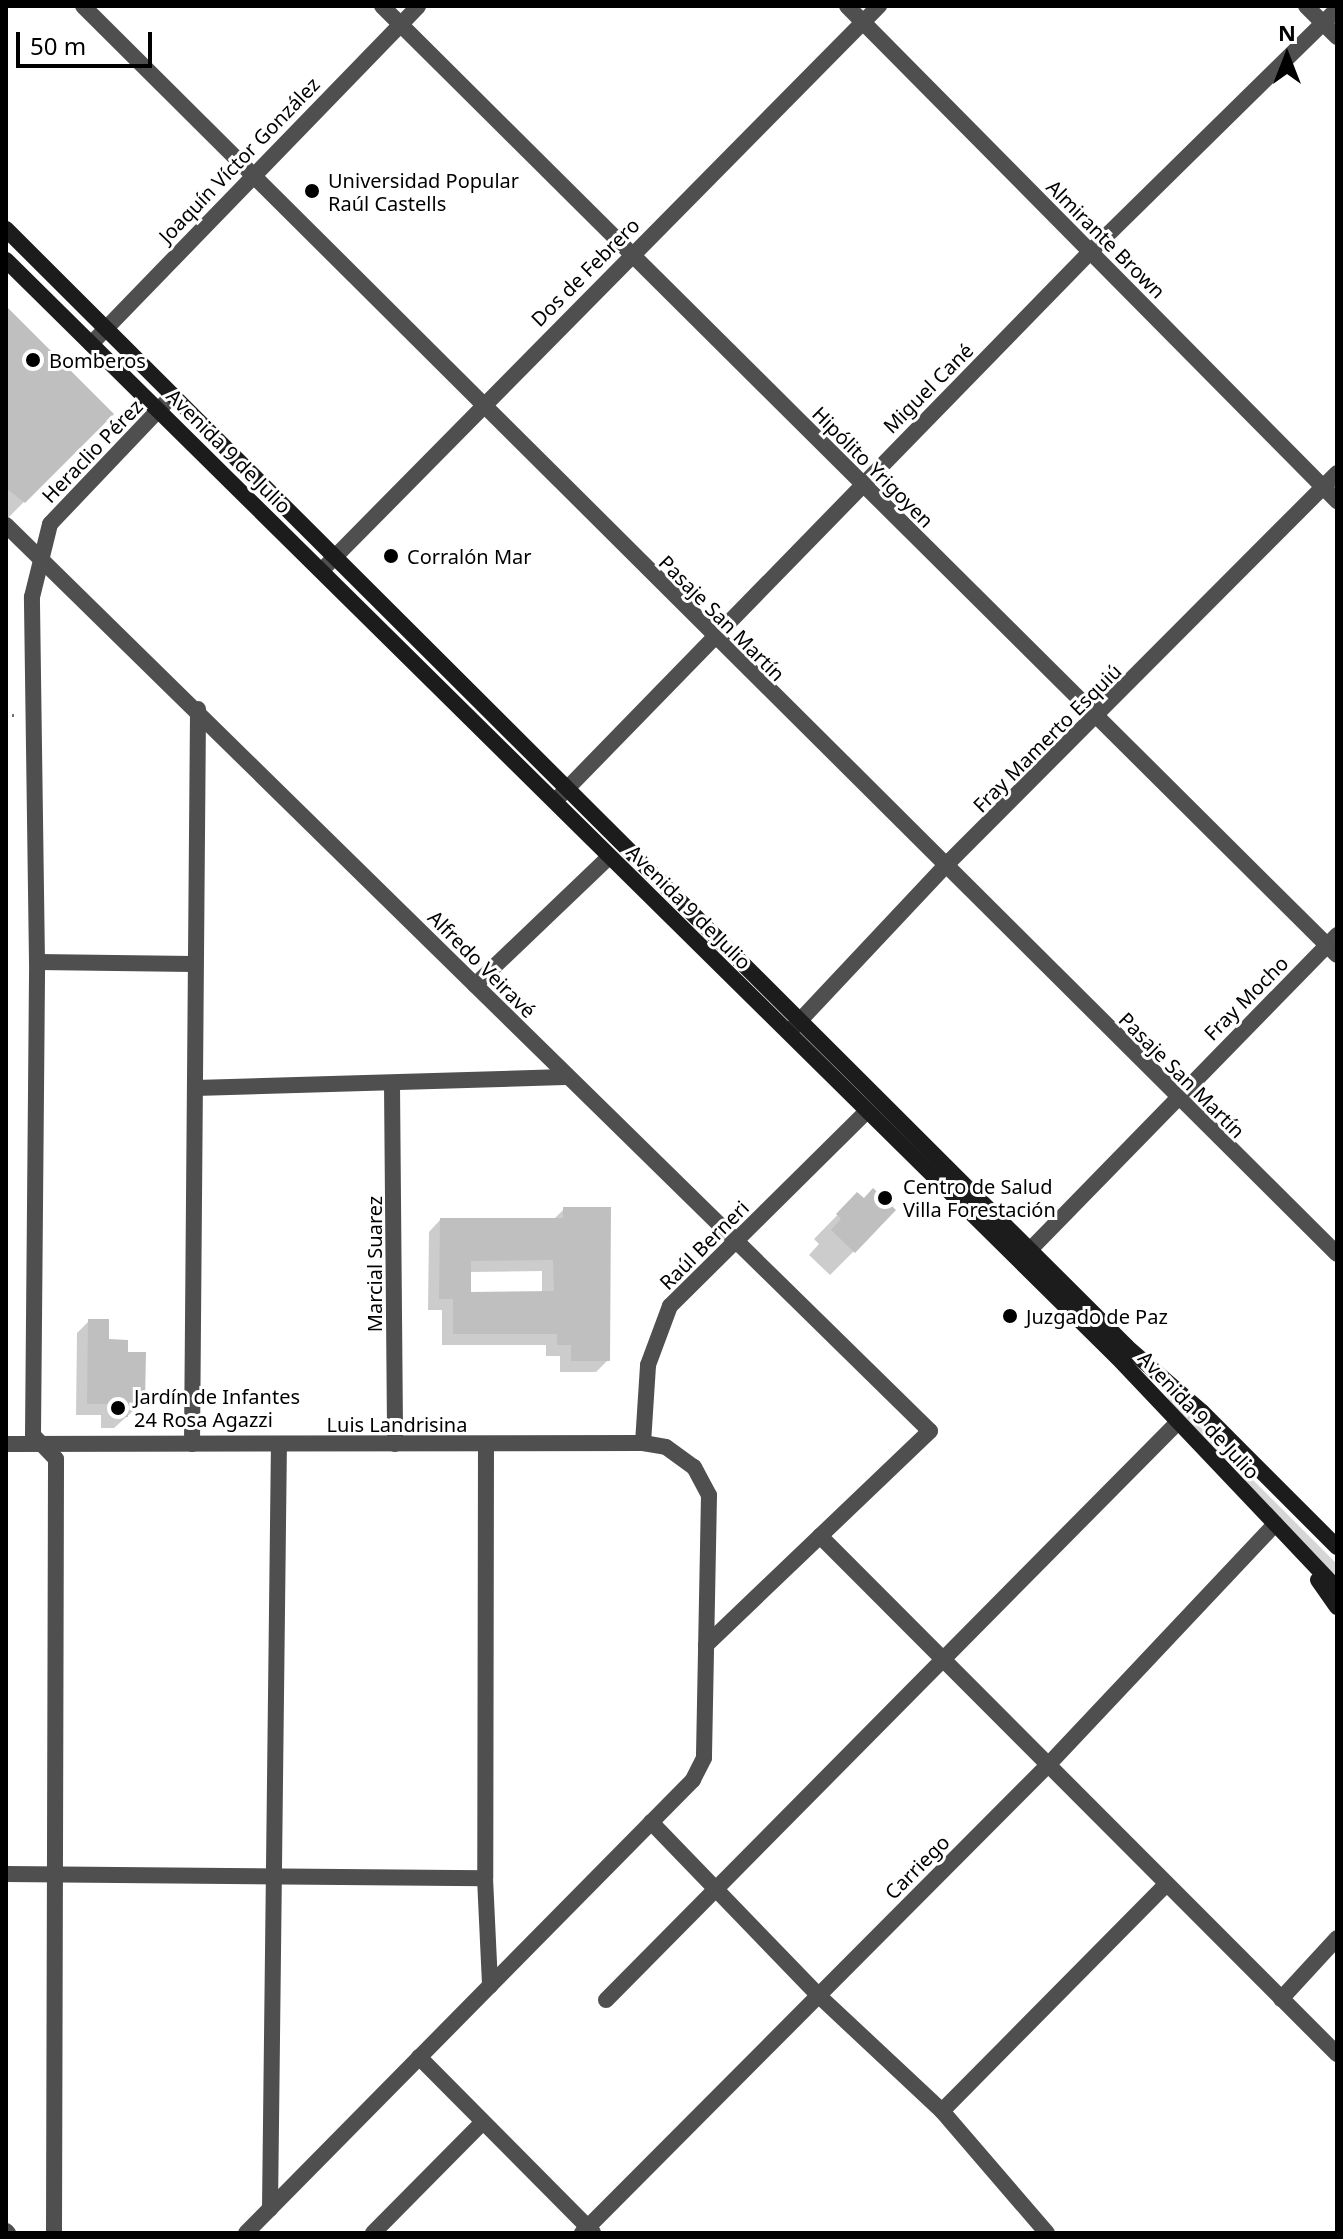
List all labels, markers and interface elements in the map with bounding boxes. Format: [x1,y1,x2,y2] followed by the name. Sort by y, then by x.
[20,16,156,66] scale bar
[1247,16,1327,96] north arrow
[1278,17,1296,47] text: N
[30,29,86,62] text: 50 m
[154,72,324,248] street label: Joaquín Víctor González
[328,168,519,215] place label: Universidad Popular Raúl Castells
[1042,175,1170,303] street label: Almirante Brown
[303,182,321,200] marker: Universidad Popular Raúl Castells
[526,213,644,331] street label: Dos de Febrero
[878,338,978,438] street label: Miguel Cané
[49,348,146,372] place label: Bomberos
[24,351,42,369] marker: Bomberos
[162,384,296,518] street label: Avenida 9 de Julio
[37,394,147,508] street label: Heraclio Pérez
[808,402,938,532] street label: Hipólito Yrigoyen
[407,544,532,568] place label: Corralón Mar
[382,547,400,565] marker: Corralón Mar
[654,550,790,686] street label: Pasaje San Martín
[968,659,1126,817] street label: Fray Mamerto Esquiú
[622,840,756,974] street label: Avenida 9 de Julio
[423,905,541,1023] street label: Alfredo Veiravé
[1199,951,1293,1045] street label: Fray Mocho
[1114,1007,1250,1143] street label: Pasaje San Martín
[903,1174,1056,1221] place label: Centro de Salud Villa Forestación
[874,1187,896,1209] marker: Centro de Salud Villa Forestación
[362,1196,386,1332] street label: Marcial Suarez
[655,1196,753,1294] street label: Raúl Berneri
[1026,1304,1168,1328] place label: Juzgado de Paz
[1001,1307,1019,1325] marker: Juzgado de Paz
[1134,1346,1264,1484] street label: Avenida 9 de Julio
[134,1384,300,1431] place label: Jardín de Infantes 24 Rosa Agazzi
[109,1399,127,1417] marker: Jardín de Infantes 24 Rosa Agazzi
[327,1412,467,1436] street label: Luis Landrisina
[880,1830,954,1904] street label: Carriego

